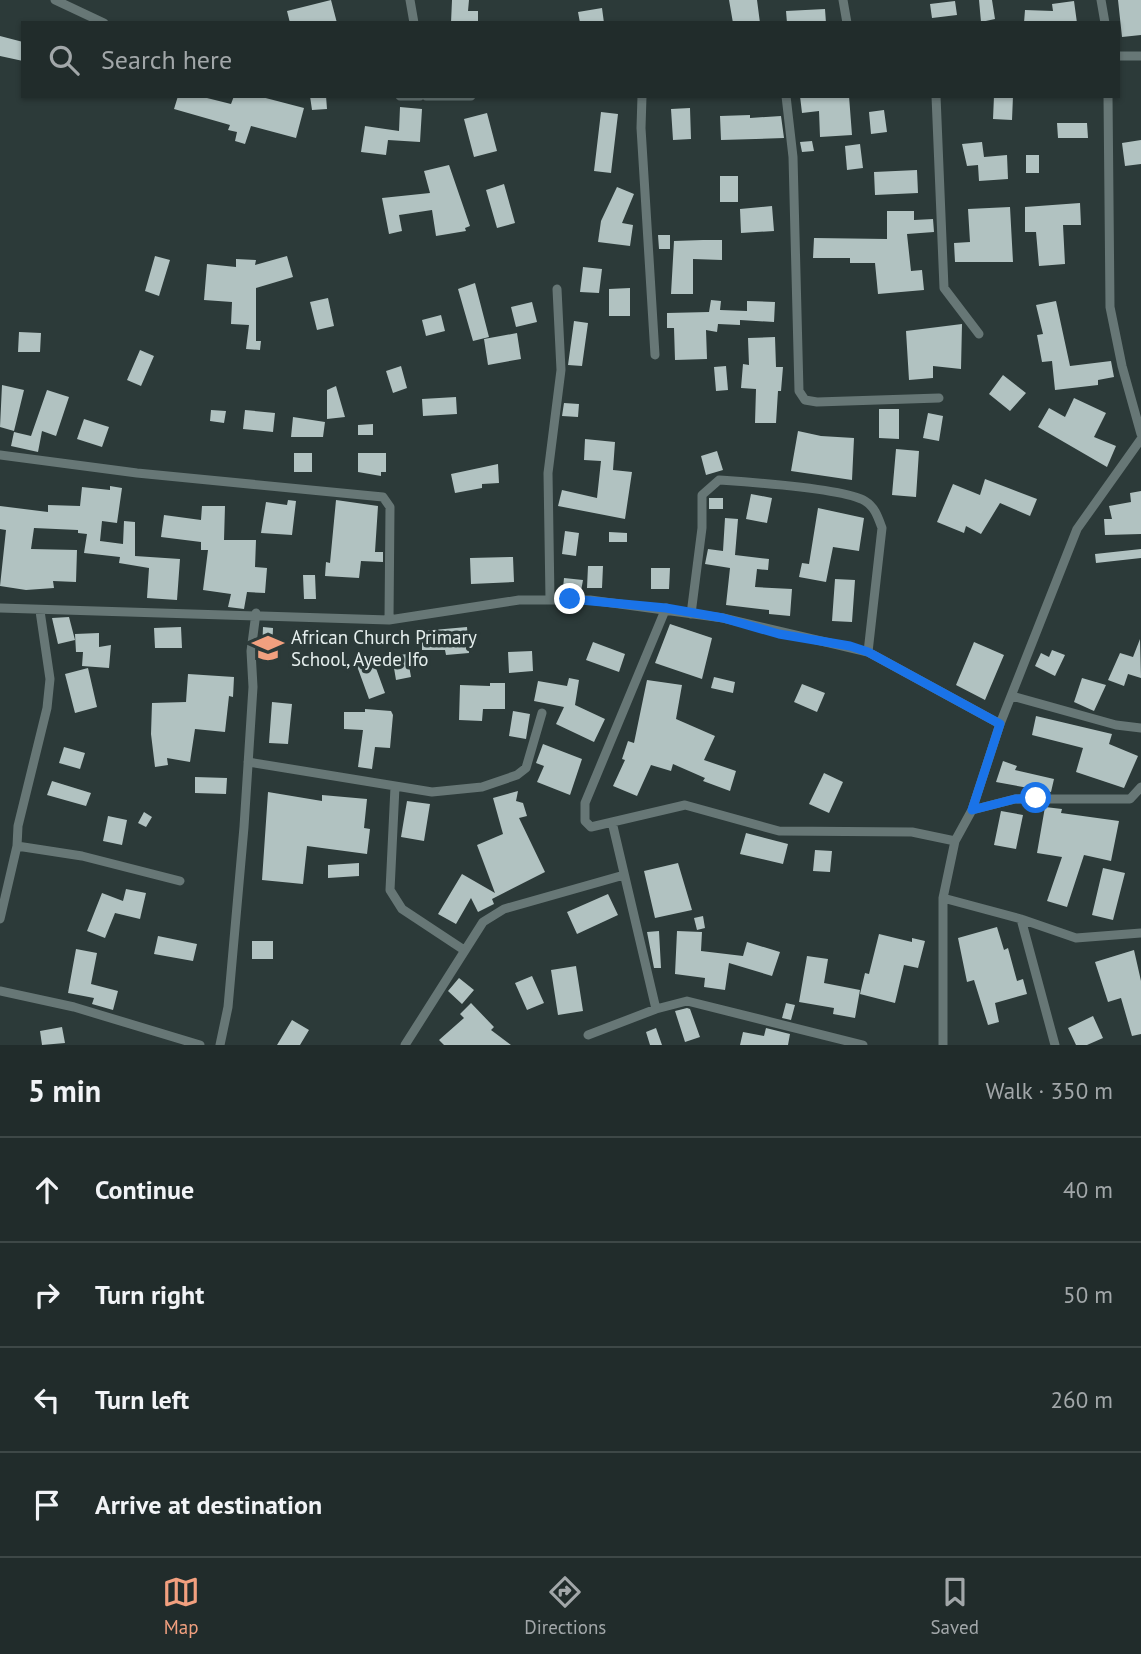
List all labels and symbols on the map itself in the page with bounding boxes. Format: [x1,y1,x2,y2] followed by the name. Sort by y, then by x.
[554,583,585,614] route end
[291,625,477,671] place label: African Church Primary School, Ayede Ifo
[251,631,285,665] school or university icon: African Church Primary School, Ayede Ifo
[1020,782,1051,813] route start

